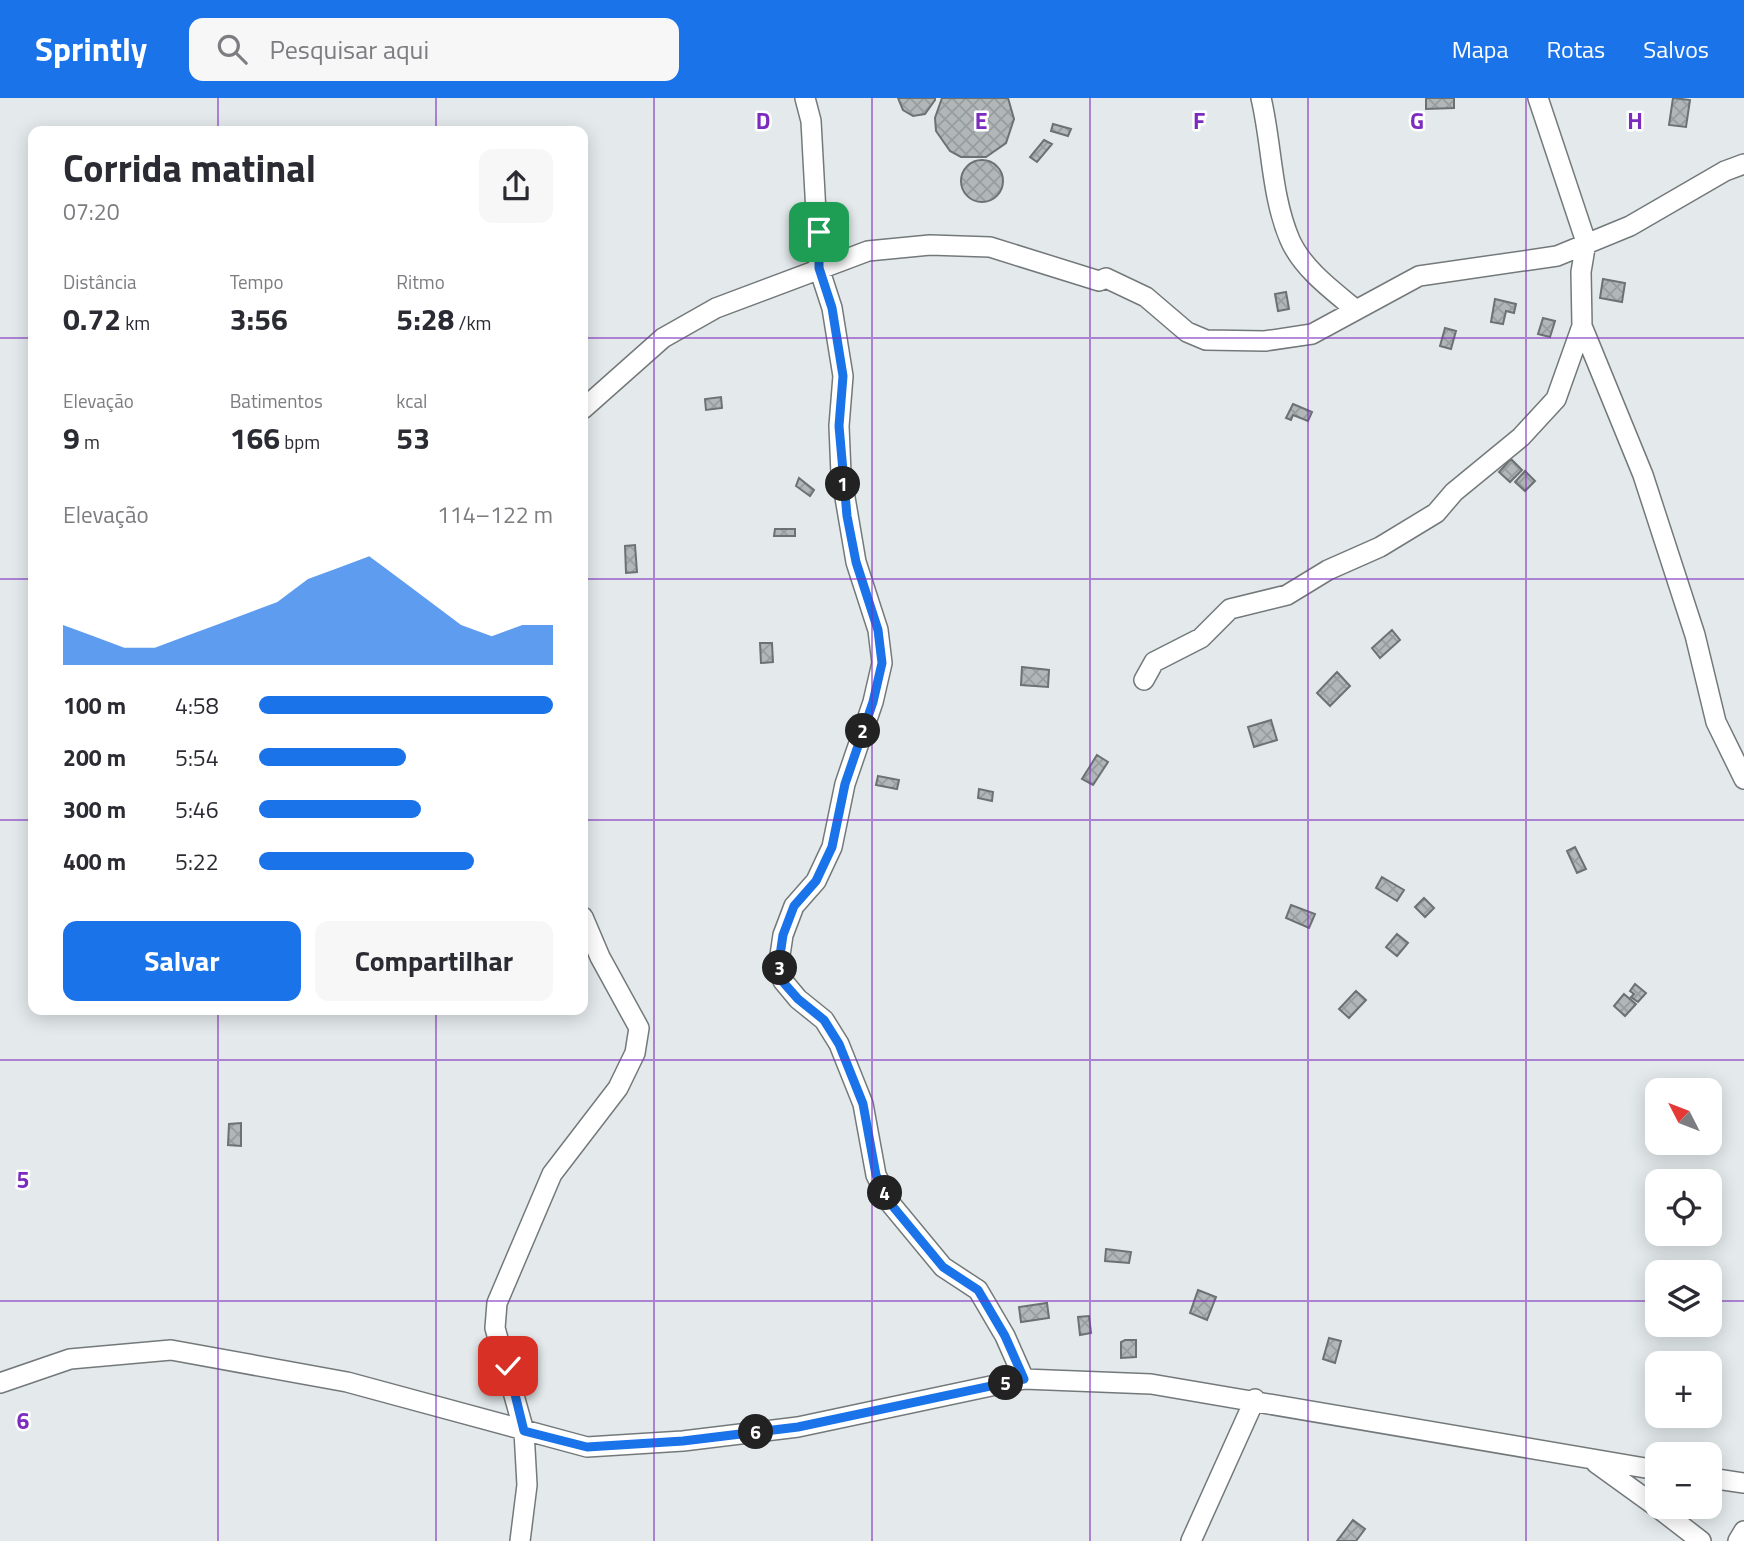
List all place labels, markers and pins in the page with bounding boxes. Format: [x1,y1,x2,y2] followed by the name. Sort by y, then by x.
[789,202,849,262] pin
[826,466,860,502] pin: 1
[846,714,880,748] pin: 2
[762,950,798,986] pin: 3
[868,1176,903,1210] pin: 4
[478,1336,538,1396] pin
[988,1366,1024,1400] pin: 5
[738,1414,774,1450] pin: 6

